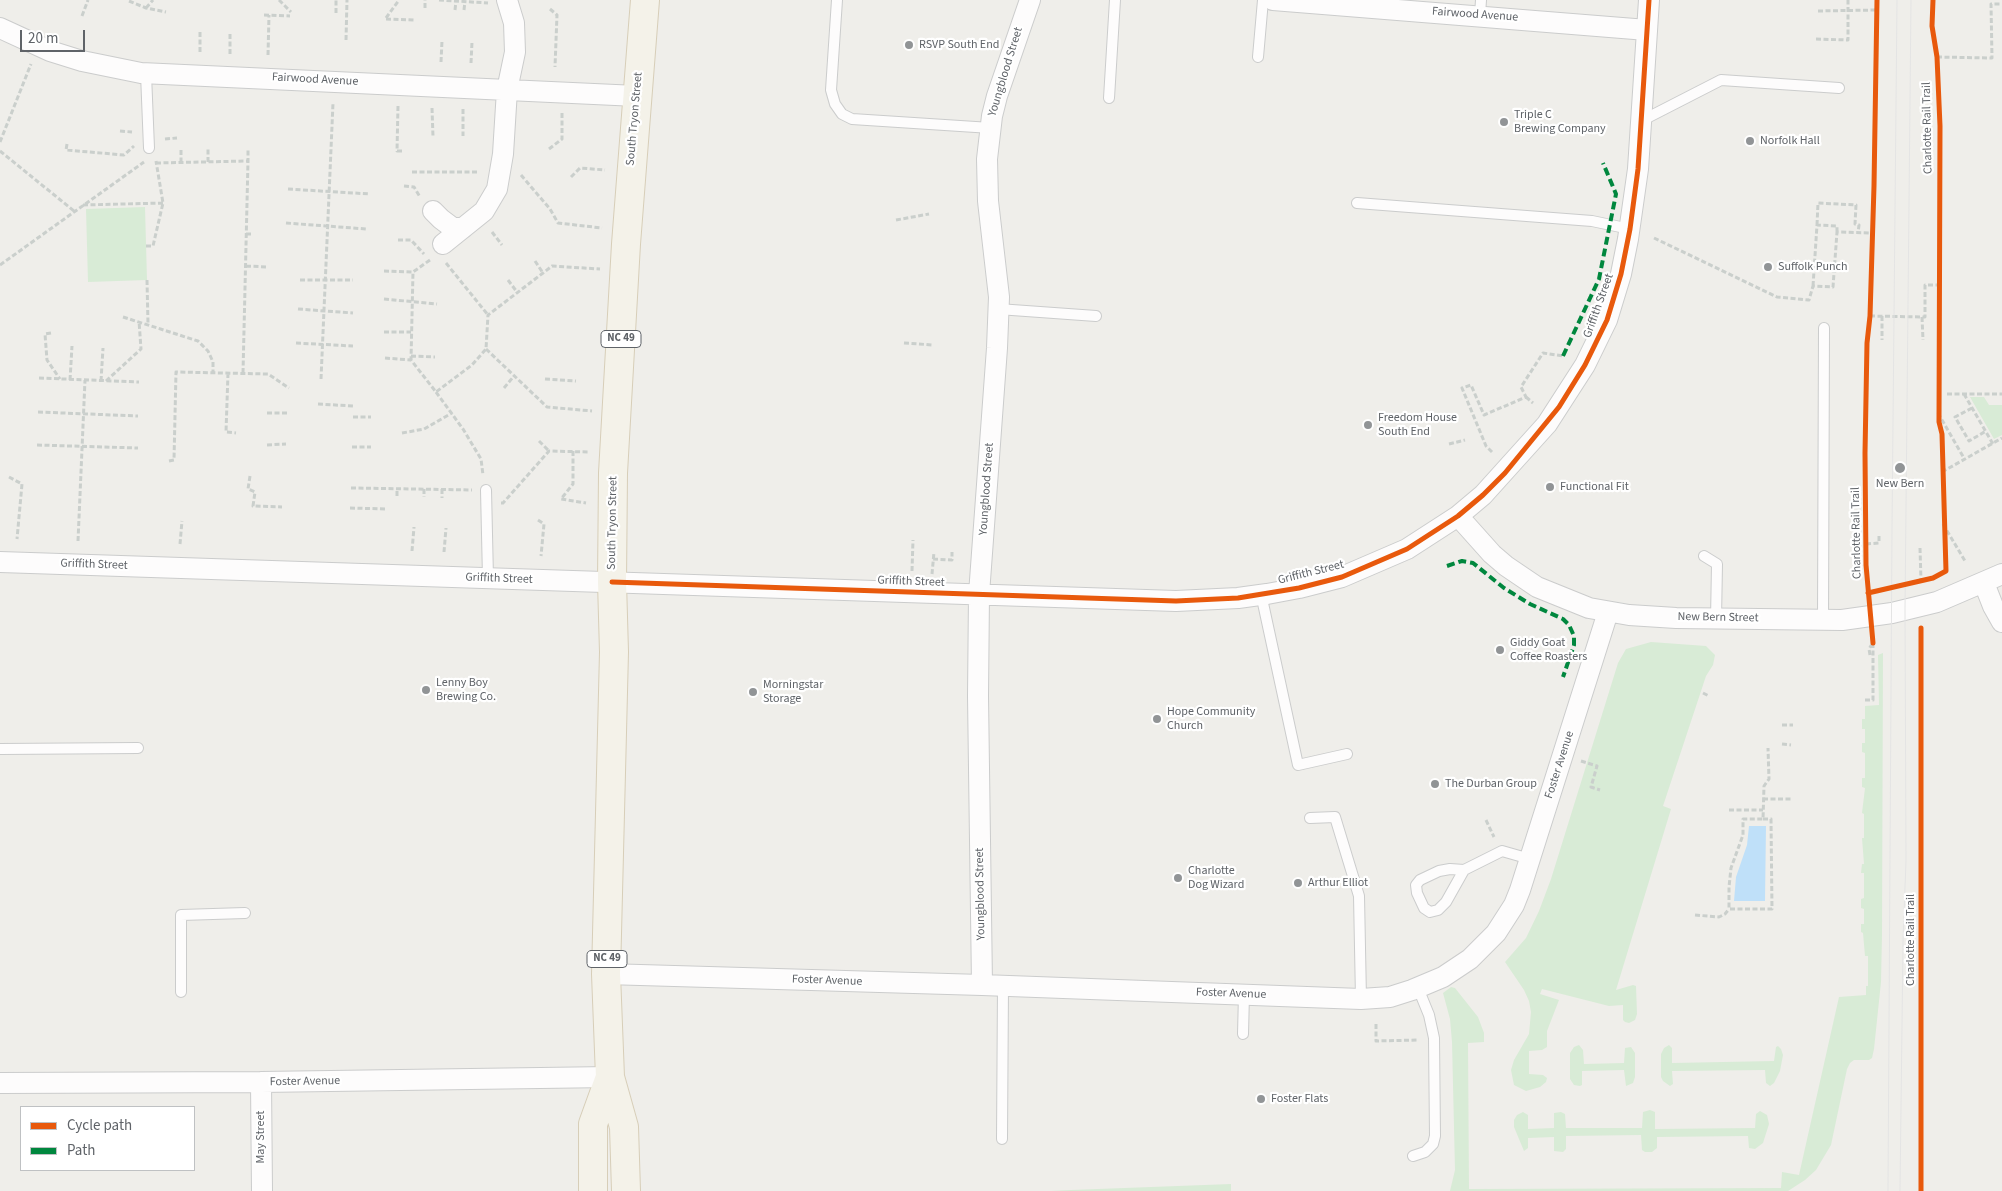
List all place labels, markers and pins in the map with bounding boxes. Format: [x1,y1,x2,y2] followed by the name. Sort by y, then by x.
[919,38,999,52] place label: RSVP South End
[903,39,915,51] marker: RSVP South End
[1514,108,1606,136] place label: Triple C Brewing Company
[1498,116,1510,128] marker: Triple C Brewing Company
[1760,134,1820,148] place label: Norfolk Hall
[1744,135,1756,147] marker: Norfolk Hall
[1778,260,1848,274] place label: Suffolk Punch
[1762,261,1774,273] marker: Suffolk Punch
[1378,411,1457,439] place label: Freedom House South End
[1362,419,1374,431] marker: Freedom House South End
[1893,461,1907,475] marker: New Bern
[1876,477,1924,491] place label: New Bern
[1560,480,1629,494] place label: Functional Fit
[1544,481,1556,493] marker: Functional Fit
[1510,636,1587,664] place label: Giddy Goat Coffee Roasters
[1494,644,1506,656] marker: Giddy Goat Coffee Roasters
[436,676,496,704] place label: Lenny Boy Brewing Co.
[763,678,823,706] place label: Morningstar Storage
[420,684,432,696] marker: Lenny Boy Brewing Co.
[747,686,759,698] marker: Morningstar Storage
[1167,705,1255,733] place label: Hope Community Church
[1151,713,1163,725] marker: Hope Community Church
[1445,777,1537,791] place label: The Durban Group
[1429,778,1441,790] marker: The Durban Group
[1188,864,1244,892] place label: Charlotte Dog Wizard
[1172,872,1184,884] marker: Charlotte Dog Wizard
[1308,876,1368,890] place label: Arthur Elliot
[1292,877,1304,889] marker: Arthur Elliot
[1271,1092,1328,1106] place label: Foster Flats
[1255,1093,1267,1105] marker: Foster Flats

